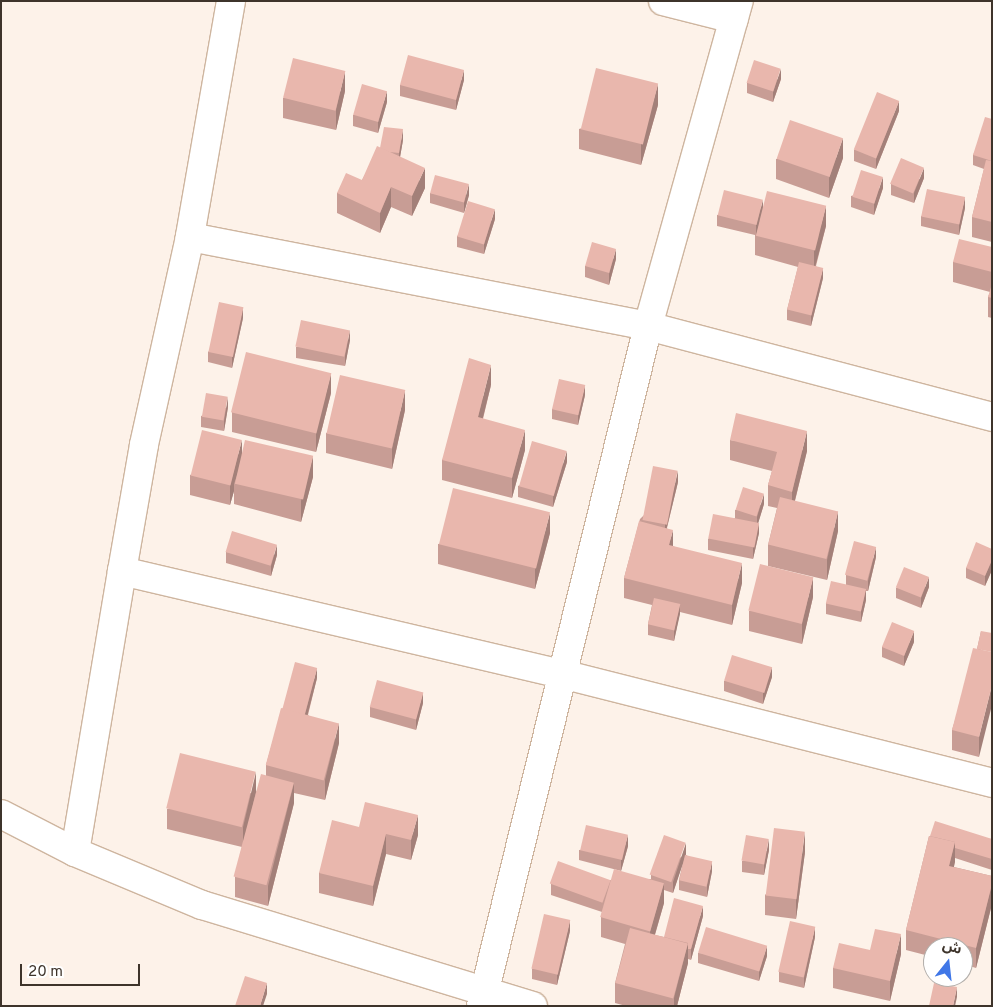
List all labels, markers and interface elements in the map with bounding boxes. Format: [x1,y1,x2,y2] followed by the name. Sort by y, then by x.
[923,937,973,987] north arrow
[940,937,964,959] text: ش
[22,954,142,986] scale bar
[28,963,63,982] text: 20 m

